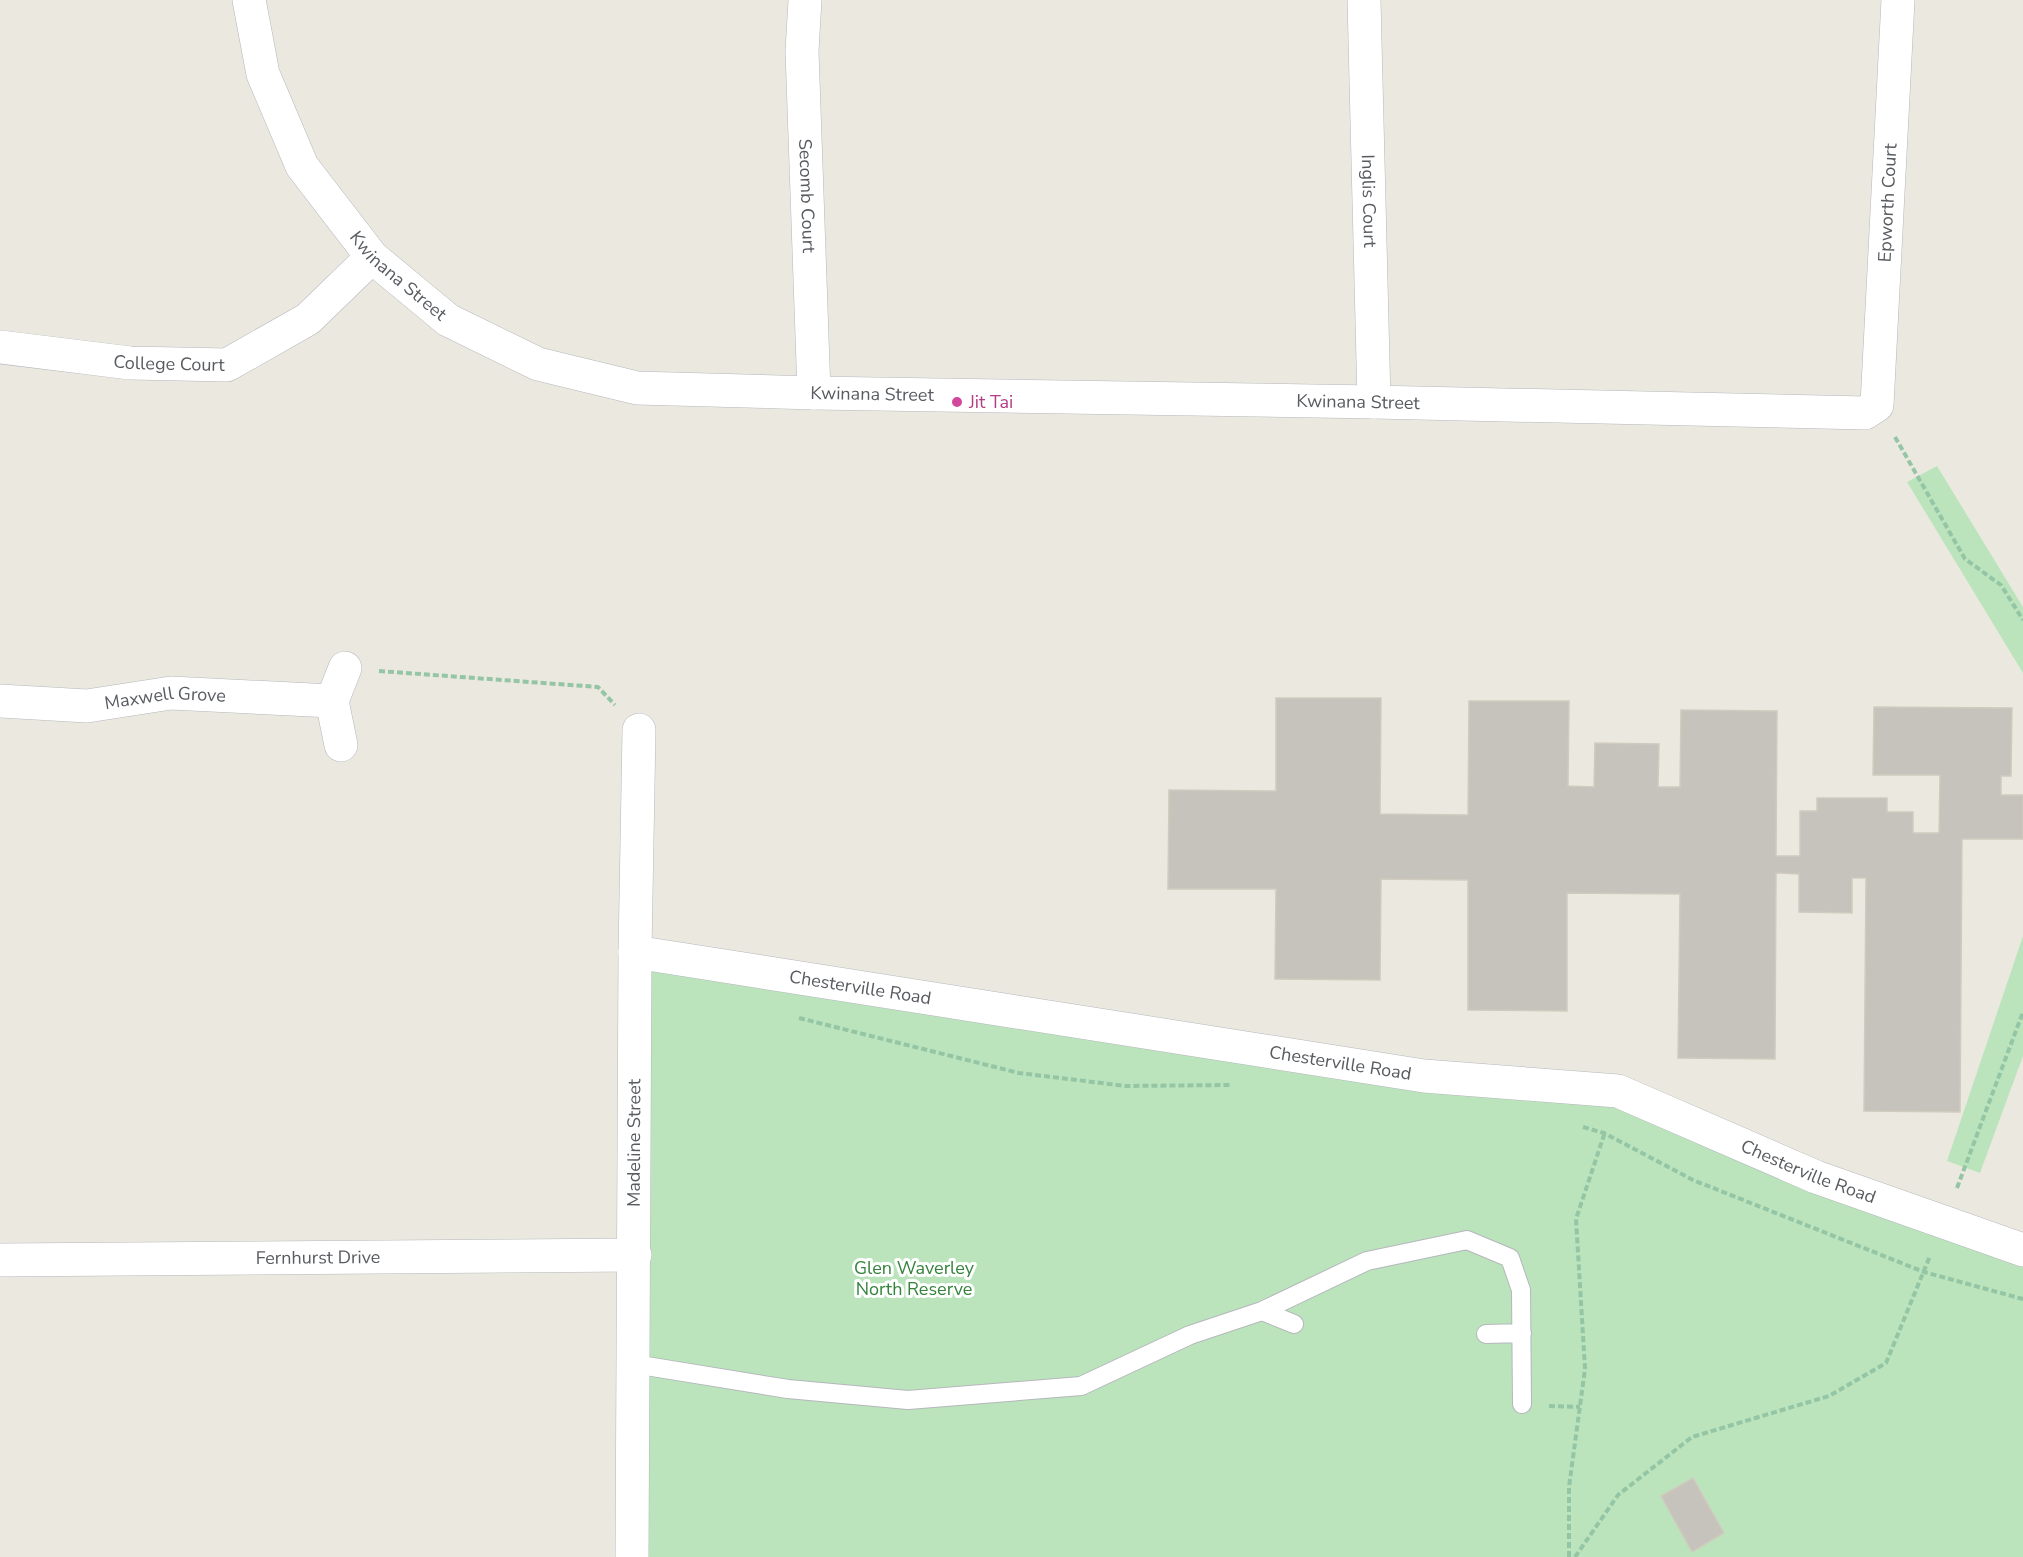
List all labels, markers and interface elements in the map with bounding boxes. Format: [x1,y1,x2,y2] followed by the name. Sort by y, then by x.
[793,138,821,254] street label: Secomb Court
[1872,142,1903,263] street label: Epworth Court
[1356,154,1382,248] street label: Inglis Court
[344,226,452,326] street label: Kwinana Street
[112,349,226,377] street label: College Court
[810,381,935,407] street label: Kwinana Street
[1296,389,1421,415] street label: Kwinana Street
[968,390,1013,414] place label: Jit Tai
[950,395,964,409] marker: Jit Tai
[103,681,226,715] street label: Maxwell Grove
[788,964,933,1010] street label: Chesterville Road
[1268,1040,1413,1086] street label: Chesterville Road
[622,1078,646,1207] street label: Madeline Street
[1737,1134,1879,1209] street label: Chesterville Road
[256,1245,380,1270] street label: Fernhurst Drive
[854,1256,975,1301] park label: Glen Waverley North Reserve

